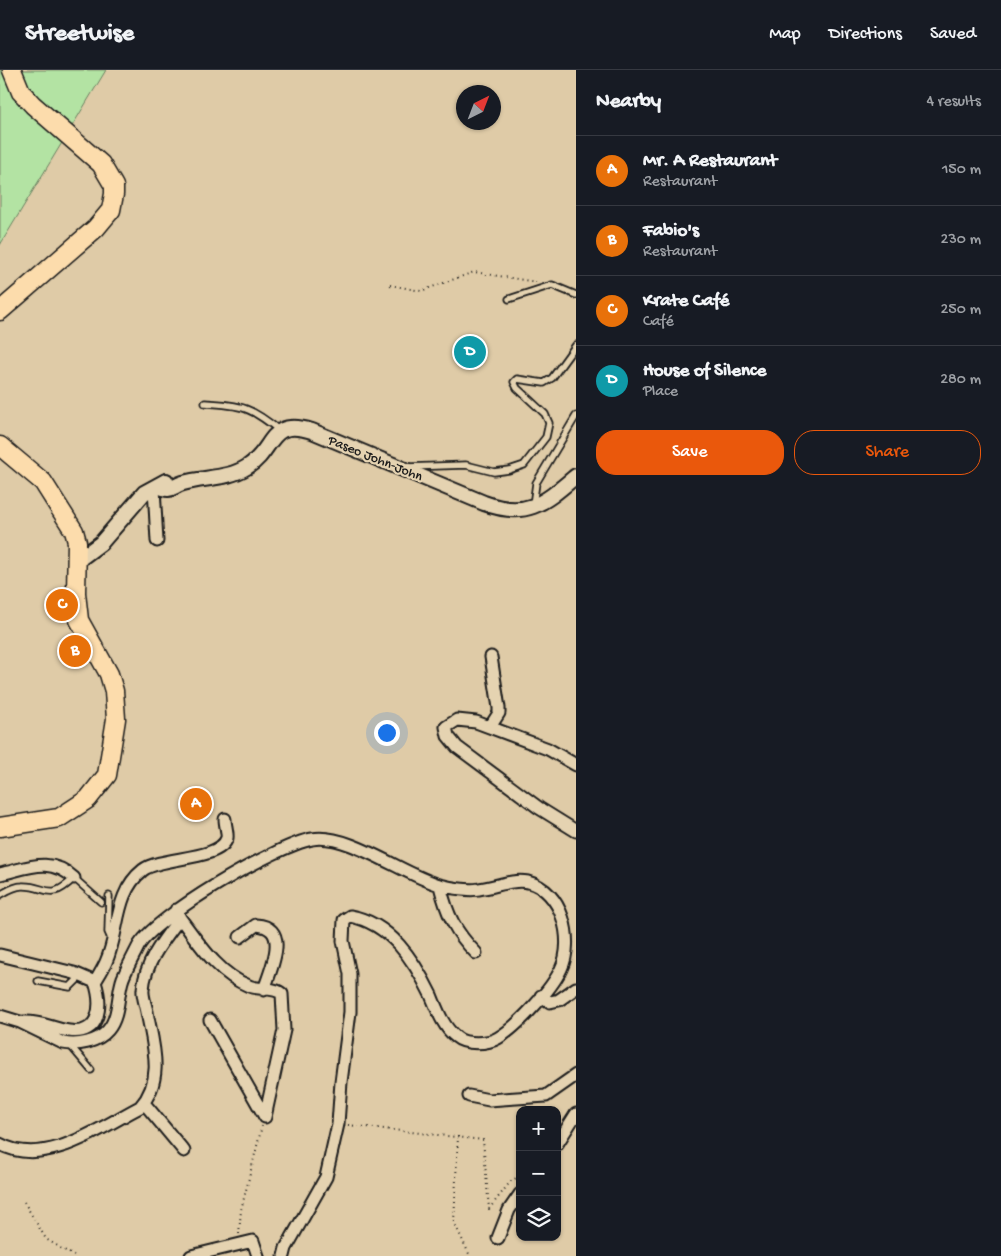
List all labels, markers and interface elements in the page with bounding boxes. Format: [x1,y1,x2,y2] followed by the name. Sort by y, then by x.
[25,20,134,49] text: Streetwise
[769,24,801,45] text: Map
[829,24,902,45] text: Directions
[930,24,976,45] text: Saved
[456,85,501,130] north arrow
[596,90,661,115] text: Nearby
[926,93,981,112] text: 4 results
[643,150,777,173] text: Mr. A Restaurant
[607,161,617,180] text: A
[942,161,981,180] text: 150 m
[643,173,717,192] text: Restaurant
[643,220,699,243] text: Fabio's
[608,231,616,250] text: B
[941,231,981,250] text: 230 m
[643,243,717,262] text: Restaurant
[643,290,729,313] text: Krate Café
[608,301,616,320] text: C
[941,301,981,320] text: 250 m
[643,313,674,332] text: Café
[454,333,486,371] pin: D
[643,360,766,383] text: House of Silence
[607,371,617,390] text: D
[940,371,981,390] text: 280 m
[643,383,678,402] text: Place
[596,430,784,475] button: Save
[794,430,981,475] button: Share
[324,432,425,486] street label: Paseo John-John
[46,586,78,624] pin: C
[59,632,91,670] pin: B
[374,720,400,746] your location
[180,785,212,823] pin: A
[516,1106,561,1241] map controls
[516,1106,561,1151] button: +
[516,1151,561,1196] button: −
[516,1196,561,1241] button: layers

